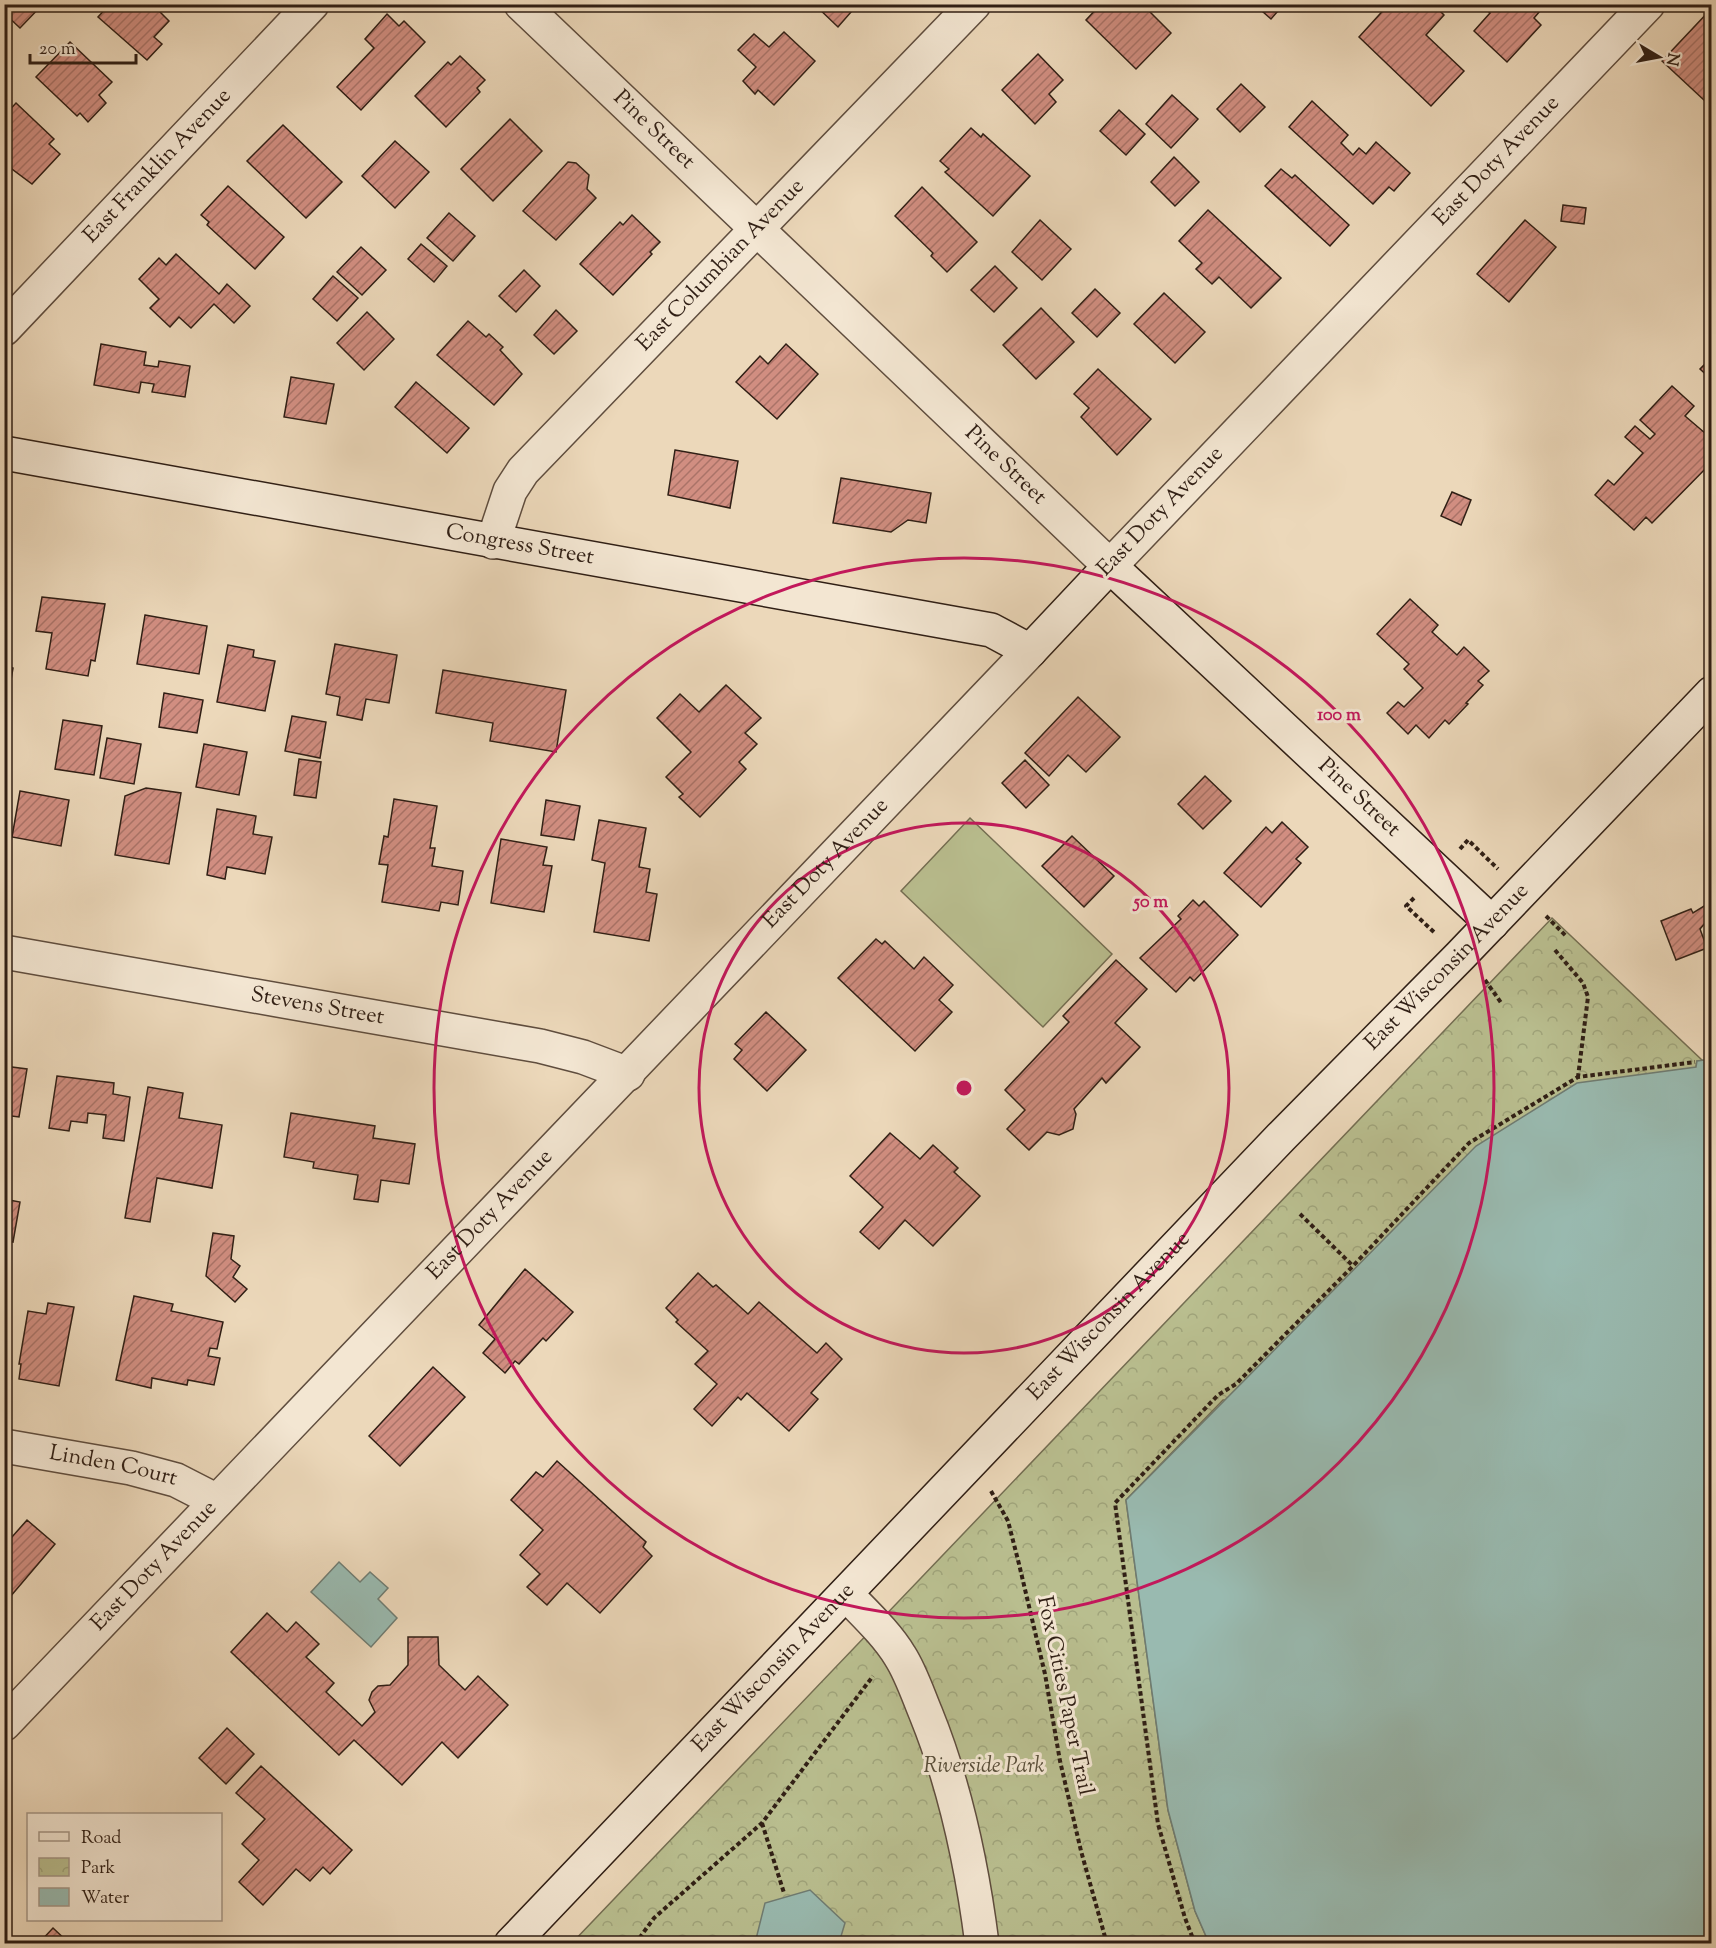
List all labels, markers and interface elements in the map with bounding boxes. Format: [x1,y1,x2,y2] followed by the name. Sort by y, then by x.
[30,27,136,65] scale bar
[1629,27,1689,87] north arrow
[39,37,76,63] text: 20 m
[1659,51,1684,68] text: N
[77,82,240,251] street label: East Franklin Avenue
[605,83,702,178] street label: Pine Street
[1427,89,1568,234] street label: East Doty Avenue
[630,172,813,359] street label: East Columbian Avenue
[957,419,1054,513] street label: Pine Street
[1090,440,1232,584] street label: East Doty Avenue
[443,516,597,575] street label: Congress Street
[1317,703,1361,729] text: 100 m
[1310,751,1407,845] street label: Pine Street
[756,791,897,937] street label: East Doty Avenue
[1358,876,1537,1059] street label: East Wisconsin Avenue
[1132,890,1168,916] text: 50 m
[248,980,387,1034] street label: Stevens Street
[954,1078,974,1098] centre of rings
[420,1143,561,1288] street label: East Doty Avenue
[1021,1225,1198,1409] street label: East Wisconsin Avenue
[47,1438,181,1496] street label: Linden Court
[84,1494,225,1639] street label: East Doty Avenue
[685,1576,863,1760] street label: East Wisconsin Avenue
[1027,1593,1101,1799] street label: Fox Cities Paper Trail
[924,1751,1044,1783] park label: Riverside Park
[27,1813,222,1921] legend
[81,1826,121,1852] text: Road
[81,1856,116,1882] text: Park
[81,1886,130,1912] text: Water

